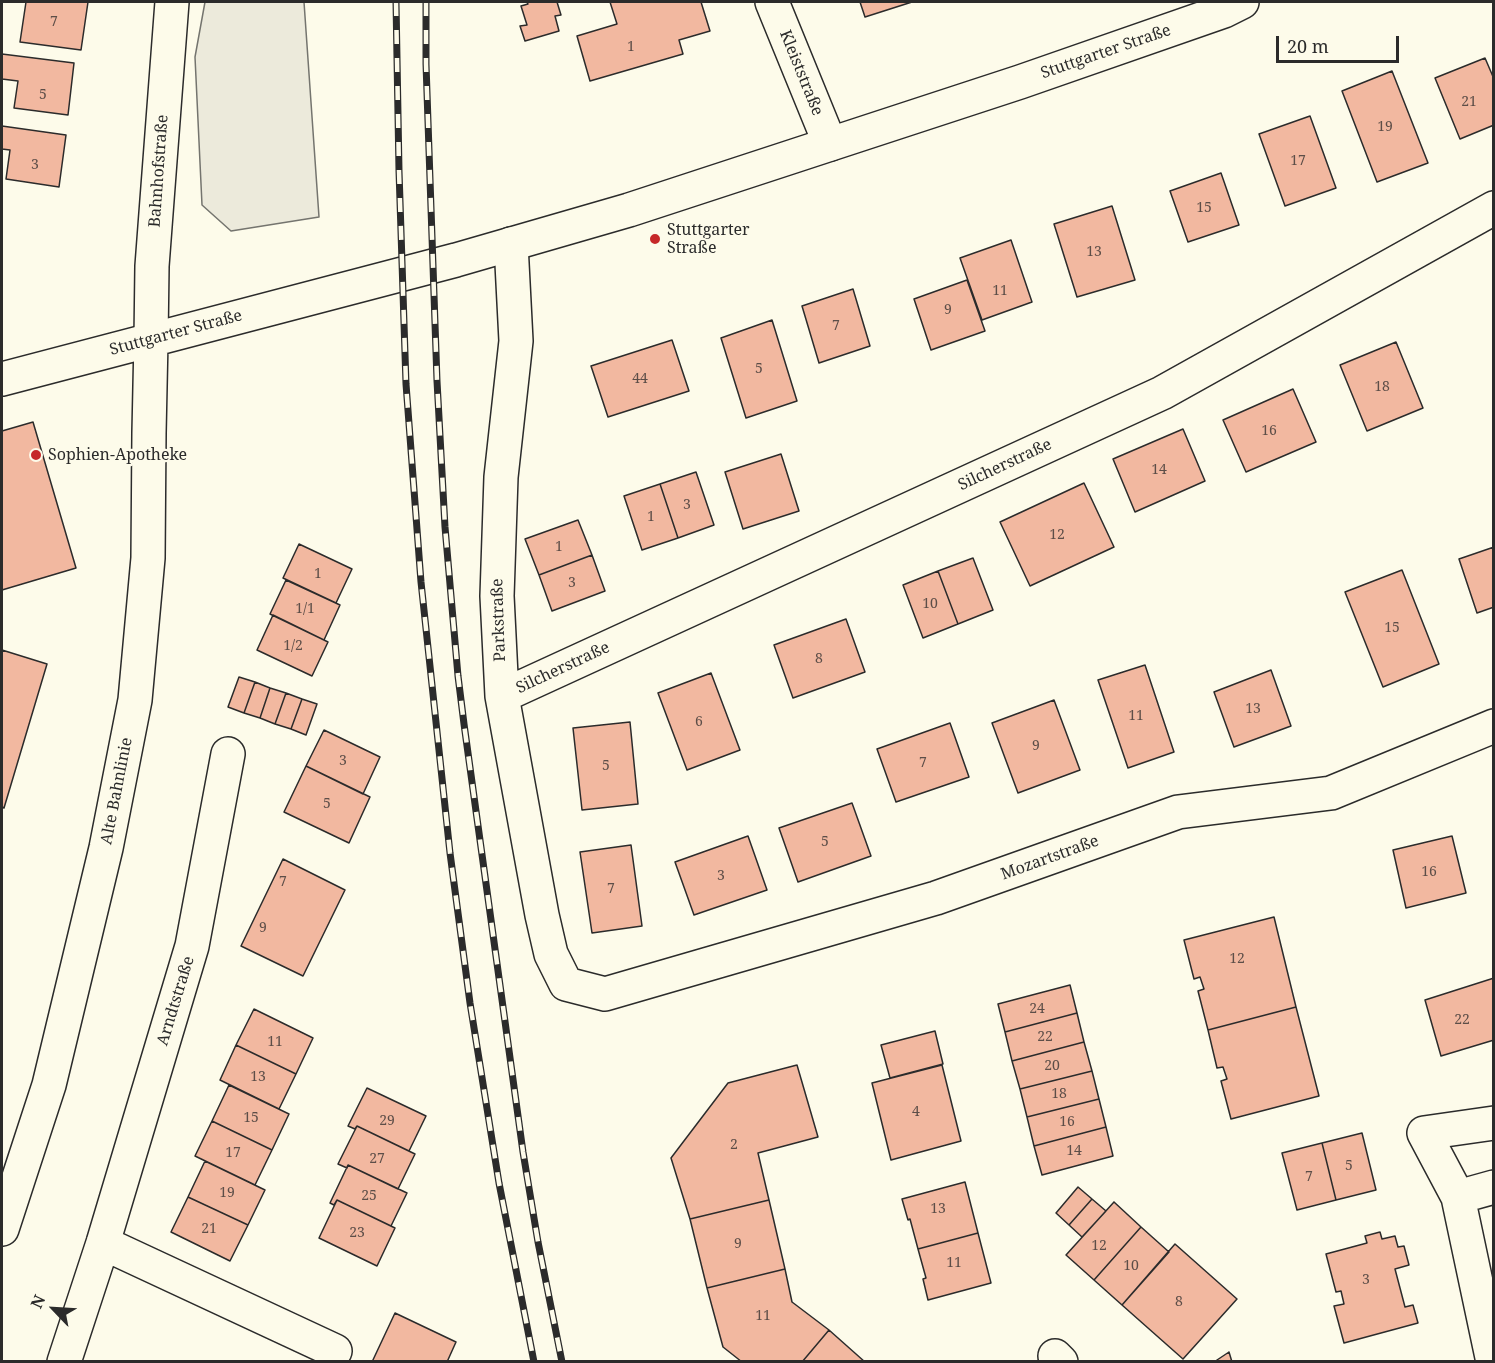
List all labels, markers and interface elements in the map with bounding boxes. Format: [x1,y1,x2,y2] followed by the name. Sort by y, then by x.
[50,14,58,30] house number: 7
[1038,21,1174,83] street label: Stuttgarter Straße
[1279,24,1402,62] scale bar
[775,27,827,119] street label: Kleiststraße
[1287,34,1329,58] text: 20 m
[627,39,635,55] house number: 1
[39,87,47,103] house number: 5
[1461,94,1477,110] house number: 21
[145,114,173,228] street label: Bahnhofstraße
[1377,119,1393,135] house number: 19
[1290,153,1306,169] house number: 17
[31,157,39,173] house number: 3
[1196,200,1212,216] house number: 15
[667,220,750,258] place label: Stuttgarter Straße
[648,232,662,246] marker: Stuttgarter Straße
[1086,244,1102,260] house number: 13
[992,283,1008,299] house number: 11
[944,302,952,318] house number: 9
[108,306,244,360] street label: Stuttgarter Straße
[832,318,840,334] house number: 7
[755,361,763,377] house number: 5
[632,371,648,387] house number: 44
[1374,379,1390,395] house number: 18
[1261,423,1277,439] house number: 16
[955,435,1055,495] street label: Silcherstraße
[48,445,187,465] place label: Sophien-Apotheke
[29,448,43,462] marker: Sophien-Apotheke
[1151,462,1167,478] house number: 14
[683,497,691,513] house number: 3
[647,509,655,525] house number: 1
[1049,527,1065,543] house number: 12
[555,539,563,555] house number: 1
[314,566,322,582] house number: 1
[568,575,576,591] house number: 3
[488,578,510,662] street label: Parkstraße
[922,596,938,612] house number: 10
[295,601,315,617] house number: 1/1
[1384,620,1400,636] house number: 15
[283,638,303,654] house number: 1/2
[513,638,613,698] street label: Silcherstraße
[815,651,823,667] house number: 8
[1245,701,1261,717] house number: 13
[1128,708,1144,724] house number: 11
[695,714,703,730] house number: 6
[97,736,137,846] street label: Alte Bahnlinie
[1032,738,1040,754] house number: 9
[339,753,347,769] house number: 3
[919,755,927,771] house number: 7
[602,758,610,774] house number: 5
[323,796,331,812] house number: 5
[999,831,1101,885] street label: Mozartstraße
[821,834,829,850] house number: 5
[1421,864,1437,880] house number: 16
[717,868,725,884] house number: 3
[279,874,287,890] house number: 7
[607,881,615,897] house number: 7
[259,920,267,936] house number: 9
[1229,951,1245,967] house number: 12
[153,954,199,1048] street label: Arndtstraße
[1029,1001,1045,1017] house number: 24
[1454,1012,1470,1028] house number: 22
[1037,1029,1053,1045] house number: 22
[267,1034,283,1050] house number: 11
[1044,1058,1060,1074] house number: 20
[250,1069,266,1085] house number: 13
[1051,1086,1067,1102] house number: 18
[912,1104,920,1120] house number: 4
[243,1110,259,1126] house number: 15
[379,1113,395,1129] house number: 29
[1059,1114,1075,1130] house number: 16
[730,1137,738,1153] house number: 2
[1066,1143,1082,1159] house number: 14
[225,1145,241,1161] house number: 17
[369,1151,385,1167] house number: 27
[1345,1158,1353,1174] house number: 5
[1305,1169,1313,1185] house number: 7
[219,1185,235,1201] house number: 19
[361,1188,377,1204] house number: 25
[930,1201,946,1217] house number: 13
[201,1221,217,1237] house number: 21
[349,1225,365,1241] house number: 23
[734,1236,742,1252] house number: 9
[1091,1238,1107,1254] house number: 12
[946,1255,962,1271] house number: 11
[1123,1258,1139,1274] house number: 10
[1362,1272,1370,1288] house number: 3
[24,1279,84,1339] north arrow
[25,1291,50,1312] text: N
[1175,1294,1183,1310] house number: 8
[755,1308,771,1324] house number: 11

